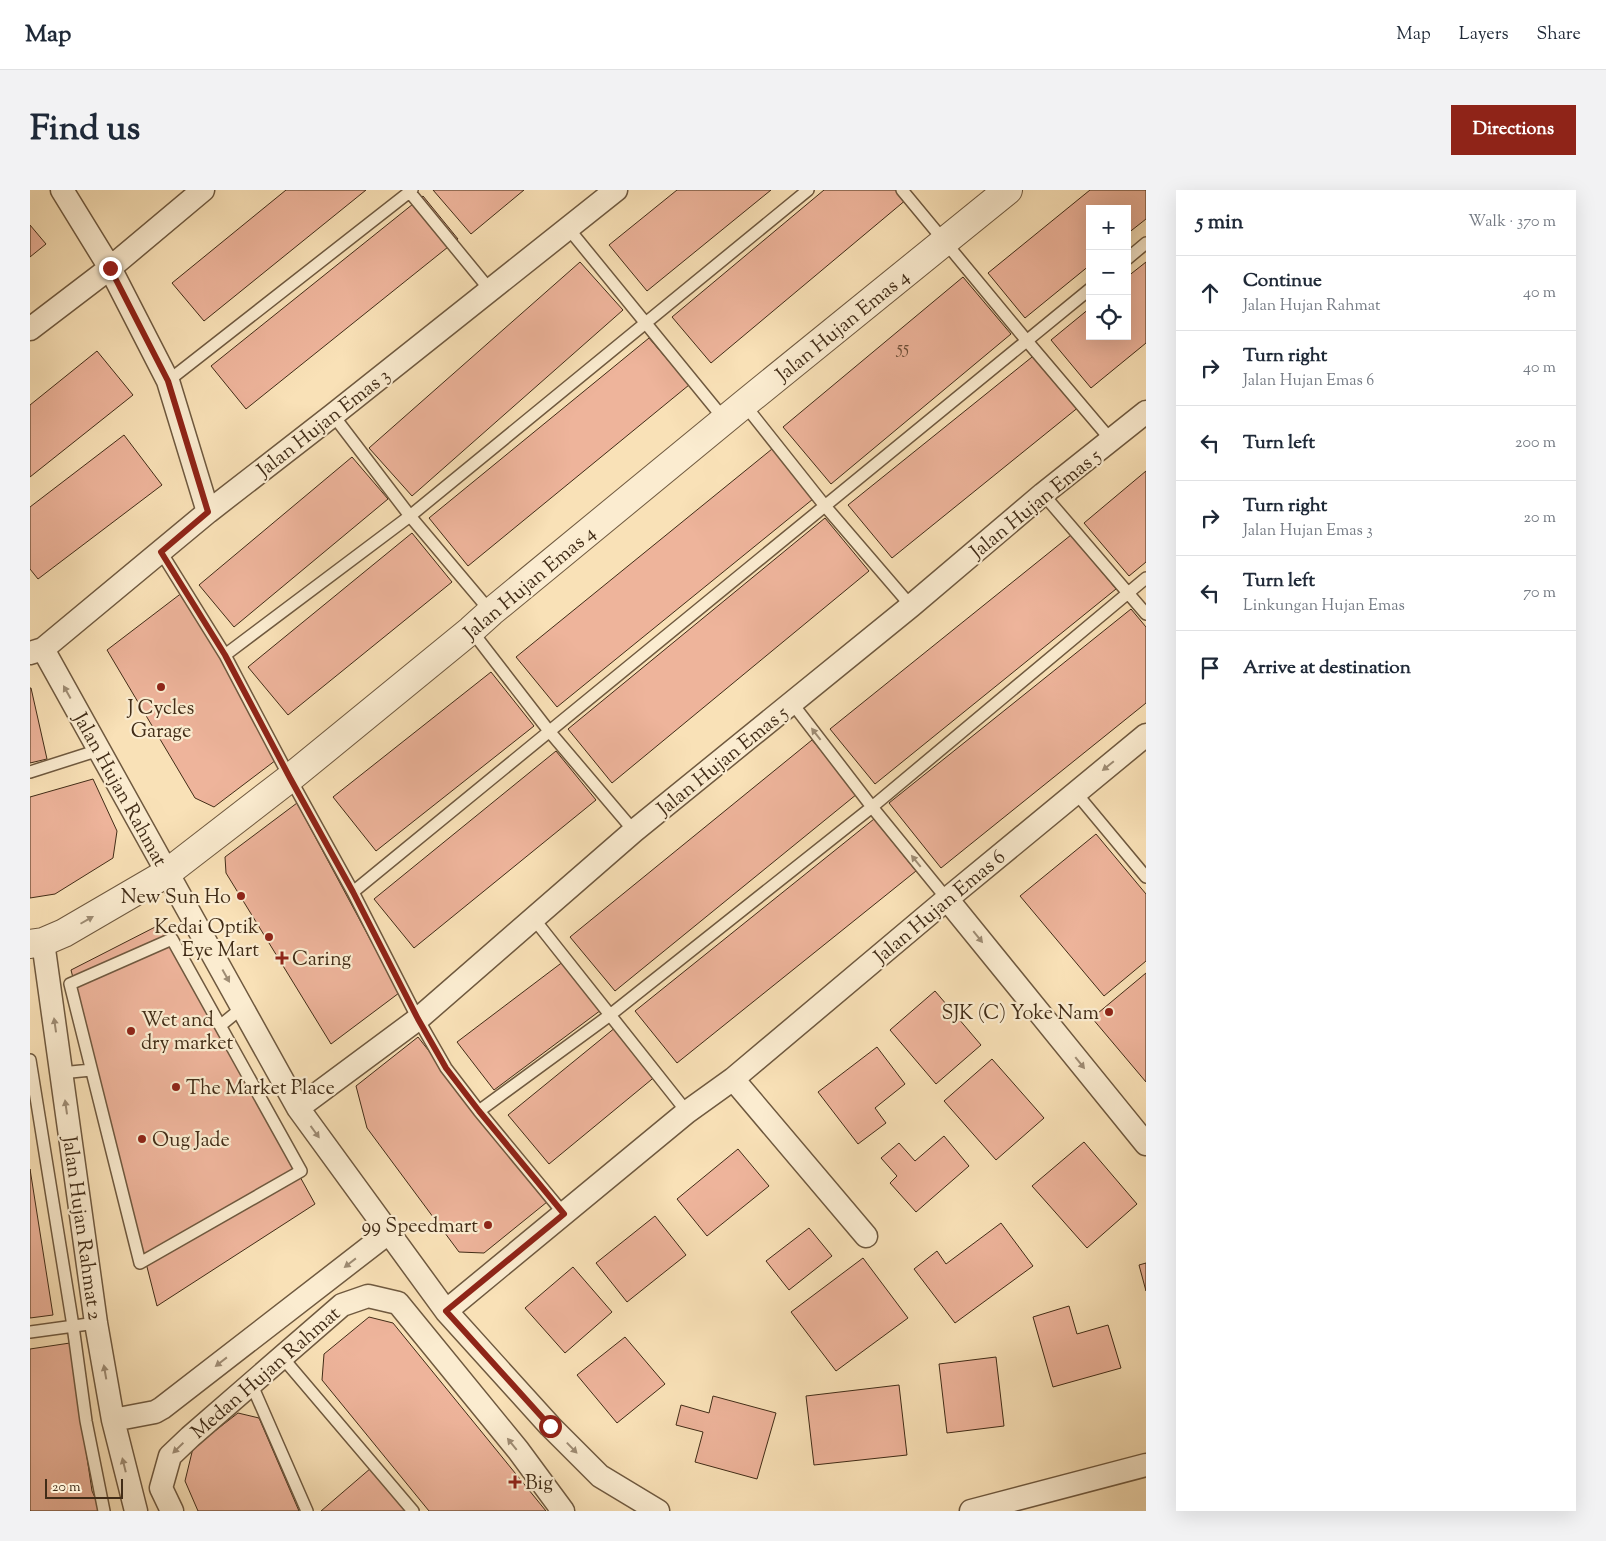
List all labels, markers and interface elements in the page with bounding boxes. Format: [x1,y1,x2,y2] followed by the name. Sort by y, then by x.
[25,18,71,52] text: Map
[1396,22,1431,48] text: Map
[1459,22,1509,48] text: Layers
[1537,22,1581,48] text: Share
[30,105,140,156] text: Find us
[1451,105,1576,155] button: Directions
[1086,205,1131,340] map controls
[1086,205,1131,250] button: +
[1196,208,1243,238] text: 5 min
[1468,211,1556,234] text: Walk · 370 m
[1086,250,1131,295] button: −
[99,257,122,280] route end
[770,264,917,391] street label: Jalan Hujan Emas 4
[1243,268,1322,295] text: Continue
[1196,279,1224,307] icon: ahead
[1523,282,1556,305] text: 40 m
[1086,295,1131,340] button: locate
[1243,295,1381,318] text: Jalan Hujan Rahmat
[896,336,909,362] house number: 55
[1243,343,1327,370] text: Turn right
[1196,354,1224,382] icon: right
[1523,357,1556,380] text: 40 m
[251,363,397,486] street label: Jalan Hujan Emas 3
[1243,370,1374,393] text: Jalan Hujan Emas 6
[1196,429,1224,457] icon: left
[1243,430,1315,457] text: Turn left
[1515,432,1556,455] text: 200 m
[964,443,1108,567] street label: Jalan Hujan Emas 5
[1243,493,1327,520] text: Turn right
[1196,504,1224,532] icon: right
[1523,507,1556,530] text: 20 m
[458,520,603,648] street label: Jalan Hujan Emas 4
[1243,520,1373,543] text: Jalan Hujan Emas 3
[1243,568,1315,595] text: Turn left
[1196,579,1224,607] icon: left
[1523,582,1556,605] text: 70 m
[1243,595,1405,618] text: Linkungan Hujan Emas
[1196,654,1224,682] icon: arrive
[1243,655,1411,682] text: Arrive at destination
[155,681,167,693] marker: J Cycles Garage
[63,685,71,700] one-way arrow
[127,695,195,747] place label: J Cycles Garage
[651,700,795,824] street label: Jalan Hujan Emas 5
[64,707,173,873] street label: Jalan Hujan Rahmat
[810,728,821,741] one-way arrow
[1102,761,1115,772] one-way arrow
[868,844,1013,972] street label: Jalan Hujan Emas 6
[911,855,922,868] one-way arrow
[121,884,231,913] place label: New Sun Ho
[235,890,247,902] marker: New Sun Ho
[154,914,259,966] place label: Kedai Optik Eye Mart
[80,915,93,924] one-way arrow
[972,930,983,943] one-way arrow
[263,931,275,943] marker: Kedai Optik Eye Mart
[292,946,352,975] place label: Caring
[276,952,288,964] marker: Caring
[221,970,230,983] one-way arrow
[942,1000,1099,1029] place label: SJK (C) Yoke Nam
[1103,1006,1115,1018] marker: SJK (C) Yoke Nam
[141,1007,233,1059] place label: Wet and dry market
[51,1016,59,1032] one-way arrow
[125,1025,137,1037] marker: Wet and dry market
[1075,1056,1086,1069] one-way arrow
[186,1075,335,1104] place label: The Market Place
[170,1081,182,1093] marker: The Market Place
[62,1098,70,1114] one-way arrow
[310,1125,320,1139] one-way arrow
[152,1127,230,1156] place label: Oug Jade
[53,1133,108,1322] street label: Jalan Hujan Rahmat 2
[136,1133,148,1145] marker: Oug Jade
[362,1213,478,1242] place label: 99 Speedmart
[482,1219,494,1231] marker: 99 Speedmart
[344,1257,357,1268] one-way arrow
[185,1301,348,1447] street label: Medan Hujan Rahmat
[215,1357,228,1368] one-way arrow
[100,1363,108,1379] one-way arrow
[539,1415,562,1438] route start
[507,1438,518,1451] one-way arrow
[172,1442,184,1454] one-way arrow
[565,1442,577,1454] one-way arrow
[120,1458,128,1473] one-way arrow
[525,1470,553,1499] place label: Big
[45,1476,122,1499] scale bar
[509,1476,521,1488] marker: Big
[52,1478,81,1498] text: 20 m

